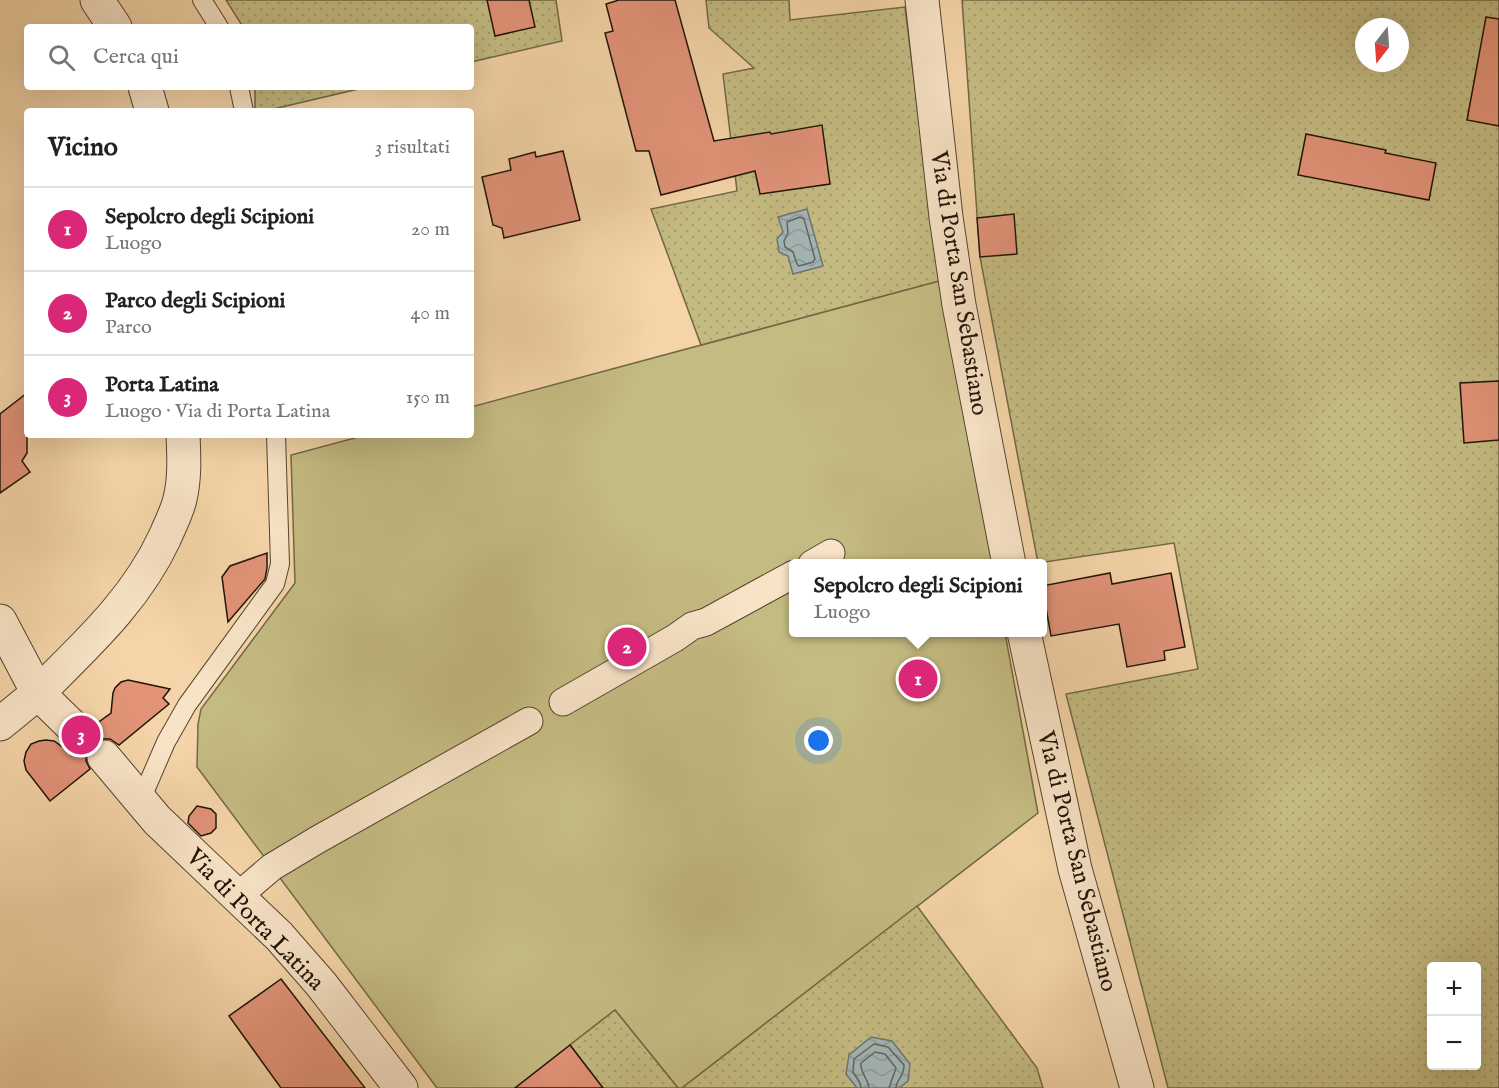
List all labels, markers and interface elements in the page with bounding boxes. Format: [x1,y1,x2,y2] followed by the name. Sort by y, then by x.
[1355,18,1409,72] north arrow
[24,24,474,90] search box
[45,41,78,74] icon: search
[93,43,179,71] text: Cerca qui
[48,131,118,164] text: Vicino
[375,135,450,160] text: 3 risultati
[922,148,995,418] street label: Via di Porta San Sebastiano
[105,203,314,231] text: Sepolcro degli Scipioni
[64,217,71,242] text: 1
[411,217,450,242] text: 20 m
[105,231,162,256] text: Luogo
[105,287,285,315] text: Parco degli Scipioni
[63,301,72,326] text: 2
[411,301,450,326] text: 40 m
[105,315,152,340] text: Parco
[105,371,219,399] text: Porta Latina
[64,385,71,410] text: 3
[406,385,450,410] text: 150 m
[105,399,330,424] text: Luogo · Via di Porta Latina
[789,559,1047,637] popup
[813,572,1023,600] text: Sepolcro degli Scipioni
[813,600,870,625] text: Luogo
[608,624,646,670] pin: 2
[898,656,938,702] pin: 1
[62,712,100,758] pin: 3
[804,726,833,755] your location
[1029,727,1124,995] street label: Via di Porta San Sebastiano
[178,842,331,998] street label: Via di Porta Latina
[1427,962,1481,1070] map controls
[1427,962,1481,1016] button: +
[1427,1016,1481,1070] button: −

